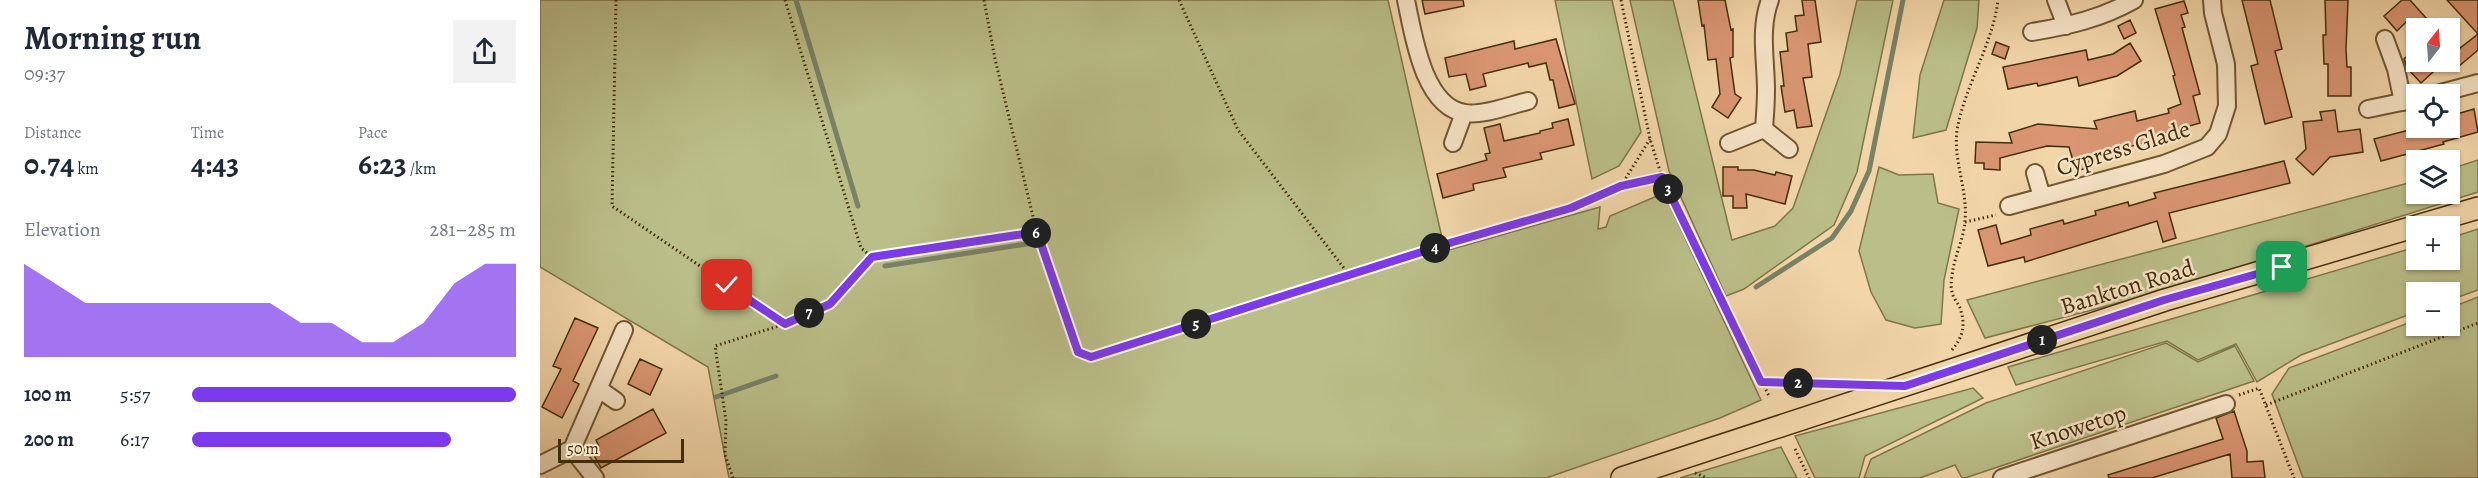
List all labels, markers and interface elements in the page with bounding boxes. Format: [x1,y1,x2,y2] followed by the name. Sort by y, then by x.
[24,15,201,60] text: Morning run
[2406,18,2460,72] north arrow
[2406,18,2460,336] map controls
[453,20,516,83] button: share
[24,60,65,87] text: 09:37
[2406,84,2460,138] button: locate
[2052,112,2194,184] street label: Cypress Glade
[24,122,81,144] text: Distance
[191,122,224,144] text: Time
[358,122,388,144] text: Pace
[24,144,74,184] text: 0.74
[191,144,239,184] text: 4:43
[358,144,407,184] text: 6:23
[2406,150,2460,204] button: layers
[74,158,99,180] text: km
[407,158,436,180] text: /km
[1653,174,1683,204] pin: 3
[1665,178,1671,200] text: 3
[24,216,101,243] text: Elevation
[429,216,516,243] text: 281–285 m
[2406,216,2460,270] button: +
[1021,218,1051,248] pin: 6
[1032,222,1040,244] text: 6
[1420,233,1450,263] pin: 4
[1431,237,1439,259] text: 4
[2256,241,2307,292] pin
[2265,250,2298,283] icon: arrive
[2056,251,2198,323] street label: Bankton Road
[701,259,752,310] pin
[710,268,743,301] icon: check
[2406,282,2460,336] button: −
[794,298,824,328] pin: 7
[806,302,812,324] text: 7
[1181,309,1211,339] pin: 5
[1193,313,1199,335] text: 5
[2027,325,2057,355] pin: 1
[2039,329,2045,351] text: 1
[1783,368,1813,398] pin: 2
[1794,372,1802,394] text: 2
[24,381,72,408] text: 100 m
[120,381,150,408] text: 5:57
[2026,396,2130,458] street label: Knowetop
[24,426,74,453] text: 200 m
[120,426,149,453] text: 6:17
[558,436,684,464] scale bar
[567,438,599,460] text: 50 m

